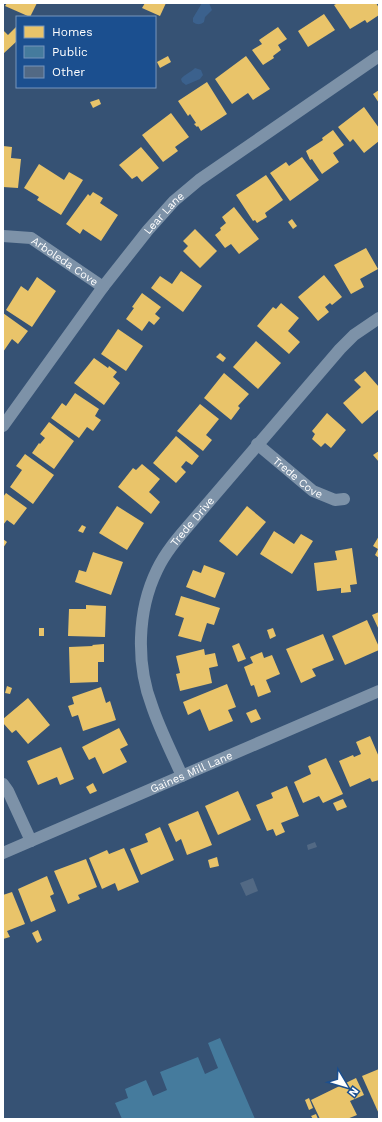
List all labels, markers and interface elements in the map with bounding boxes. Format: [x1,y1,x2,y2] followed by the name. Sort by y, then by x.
[16,16,156,88] legend
[52,25,93,39] text: Homes
[52,45,88,59] text: Public
[52,65,85,79] text: Other
[141,189,186,237] street label: Lear Lane
[29,234,101,288] street label: Arboleda Cove
[270,454,325,501] street label: Trede Cove
[168,494,217,549] street label: Trede Drive
[148,748,234,795] street label: Gaines Mill Lane
[326,1066,366,1106] north arrow
[346,1085,361,1099] text: N

